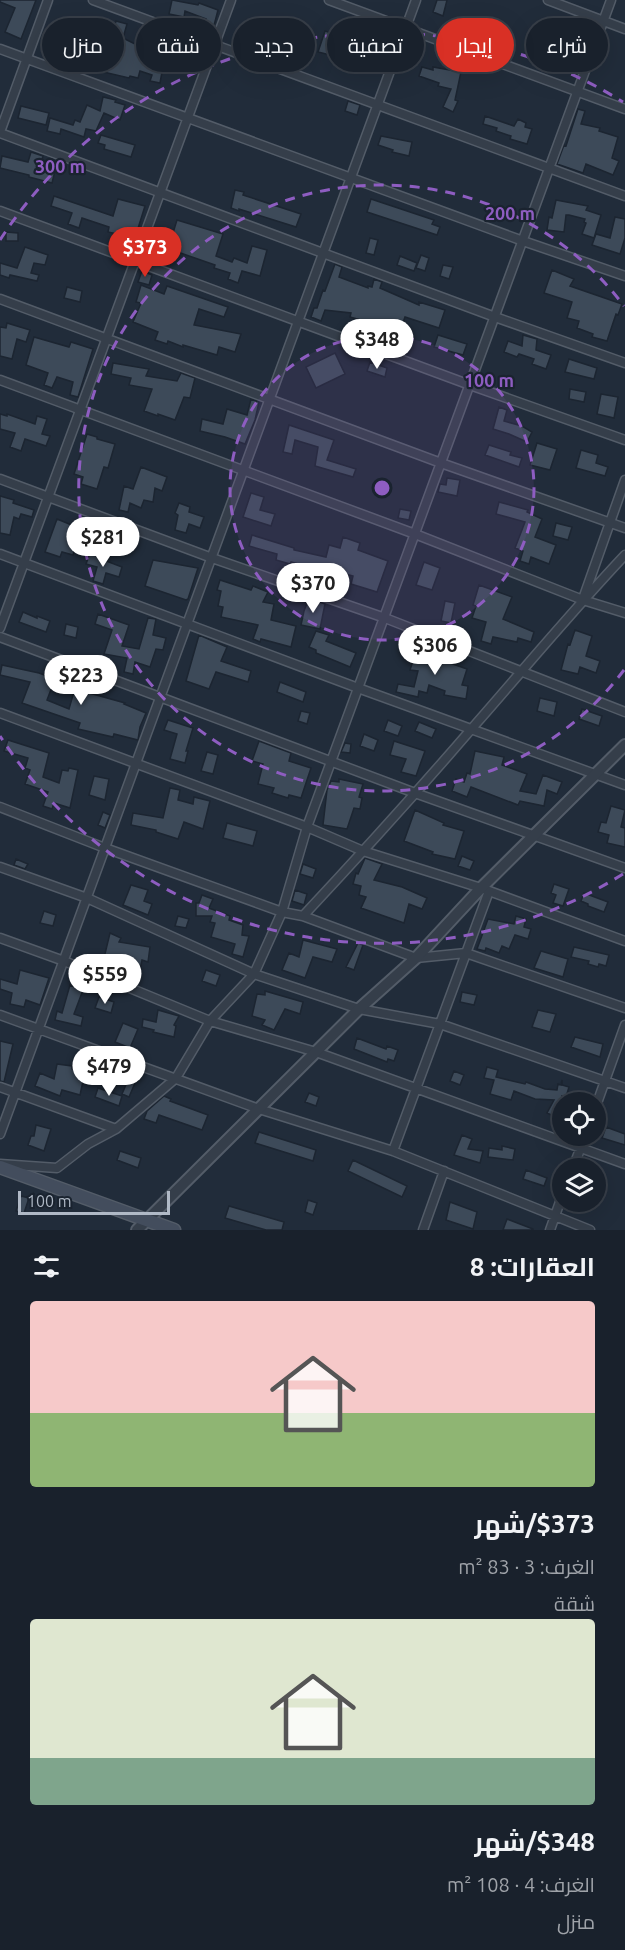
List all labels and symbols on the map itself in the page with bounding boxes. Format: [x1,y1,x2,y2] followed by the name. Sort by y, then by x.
[35,156,85,176] text: 300 m
[485,203,535,223] text: 200 m
[109,227,181,278] pin: $373
[341,319,413,370] pin: $348
[464,370,514,390] text: 100 m
[372,478,392,498] centre of rings
[67,517,139,568] pin: $281
[277,563,349,614] pin: $370
[399,625,471,676] pin: $306
[45,655,117,706] pin: $223
[69,954,141,1005] pin: $559
[73,1046,145,1097] pin: $479
[18,1188,170,1216] scale bar

